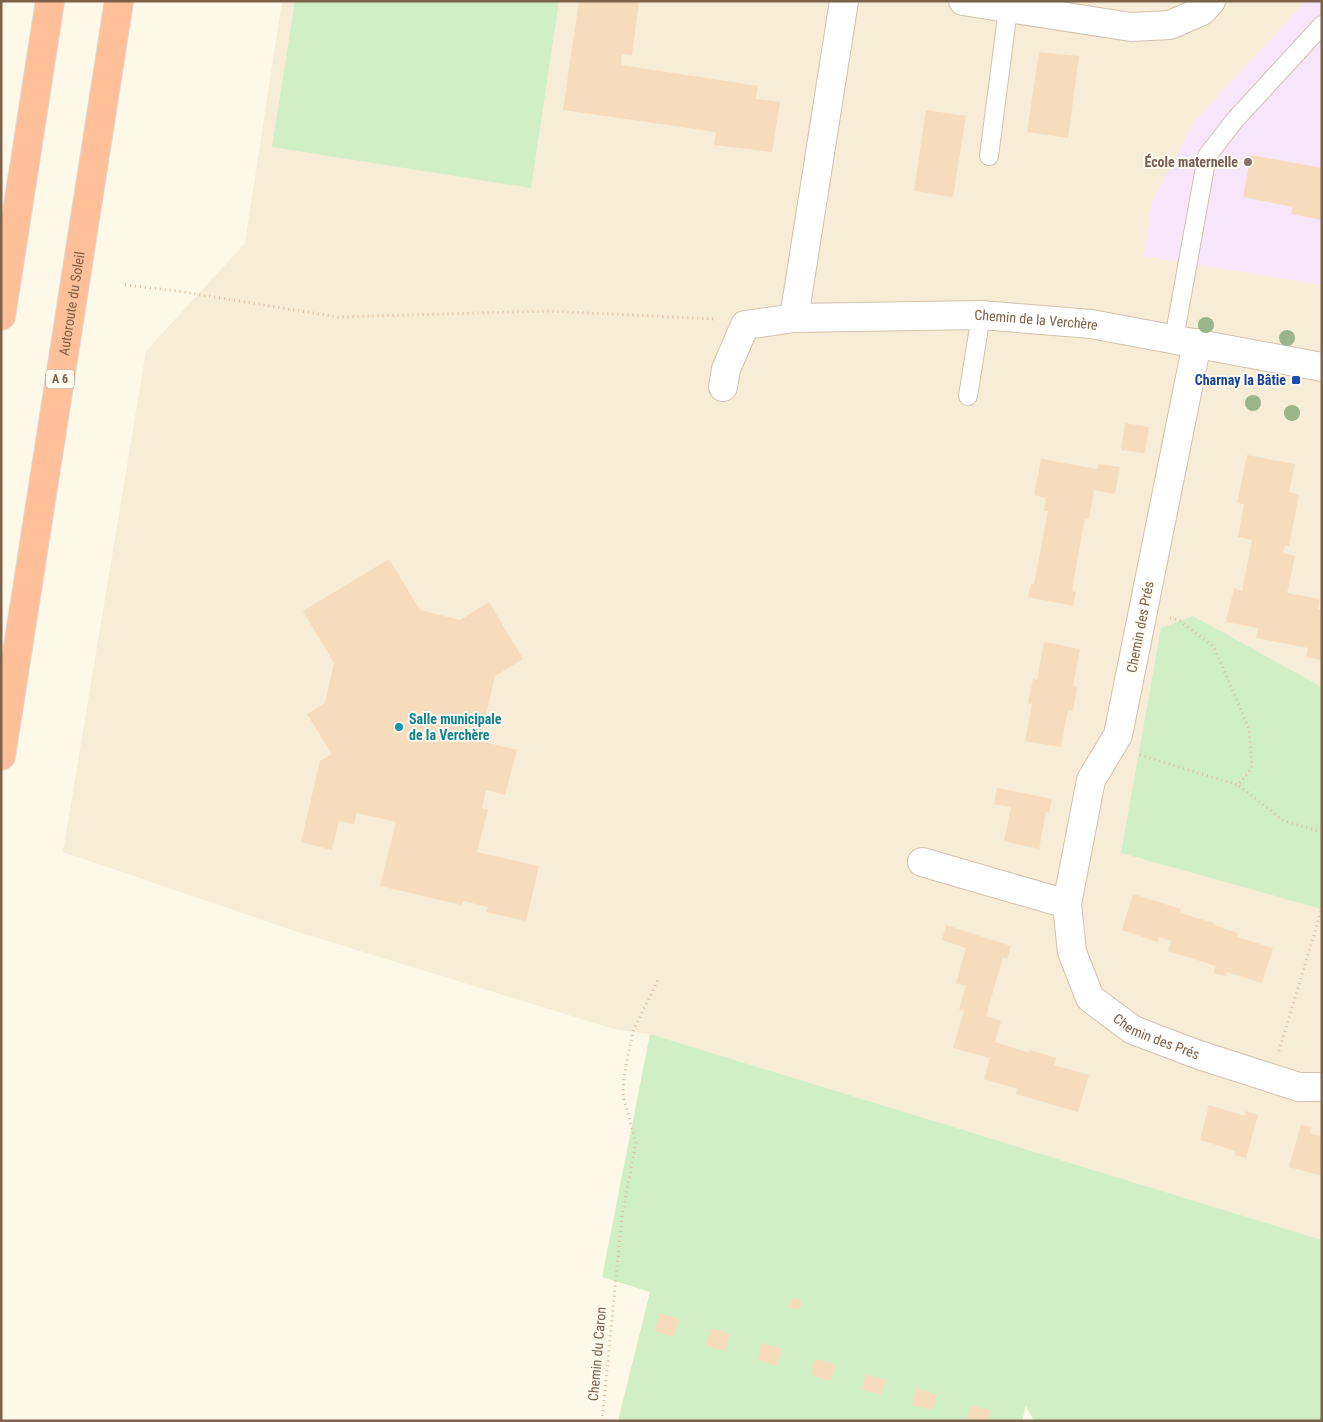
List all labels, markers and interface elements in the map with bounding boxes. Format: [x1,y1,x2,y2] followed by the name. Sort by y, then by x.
[1144,153,1238,170] place label: École maternelle
[1242,156,1254,168] marker: École maternelle
[56,250,88,357] street label: Autoroute du Soleil
[974,307,1100,333] street label: Chemin de la Verchère
[46,369,74,388] road number: A 6
[1195,372,1286,388] place label: Charnay la Bâtie
[1290,374,1302,386] marker: Charnay la Bâtie
[1123,580,1157,674] street label: Chemin des Prés
[409,711,502,743] place label: Salle municipale de la Verchère
[393,721,405,733] marker: Salle municipale de la Verchère
[1110,1010,1202,1062] street label: Chemin des Prés
[585,1306,609,1402] street label: Chemin du Caron

